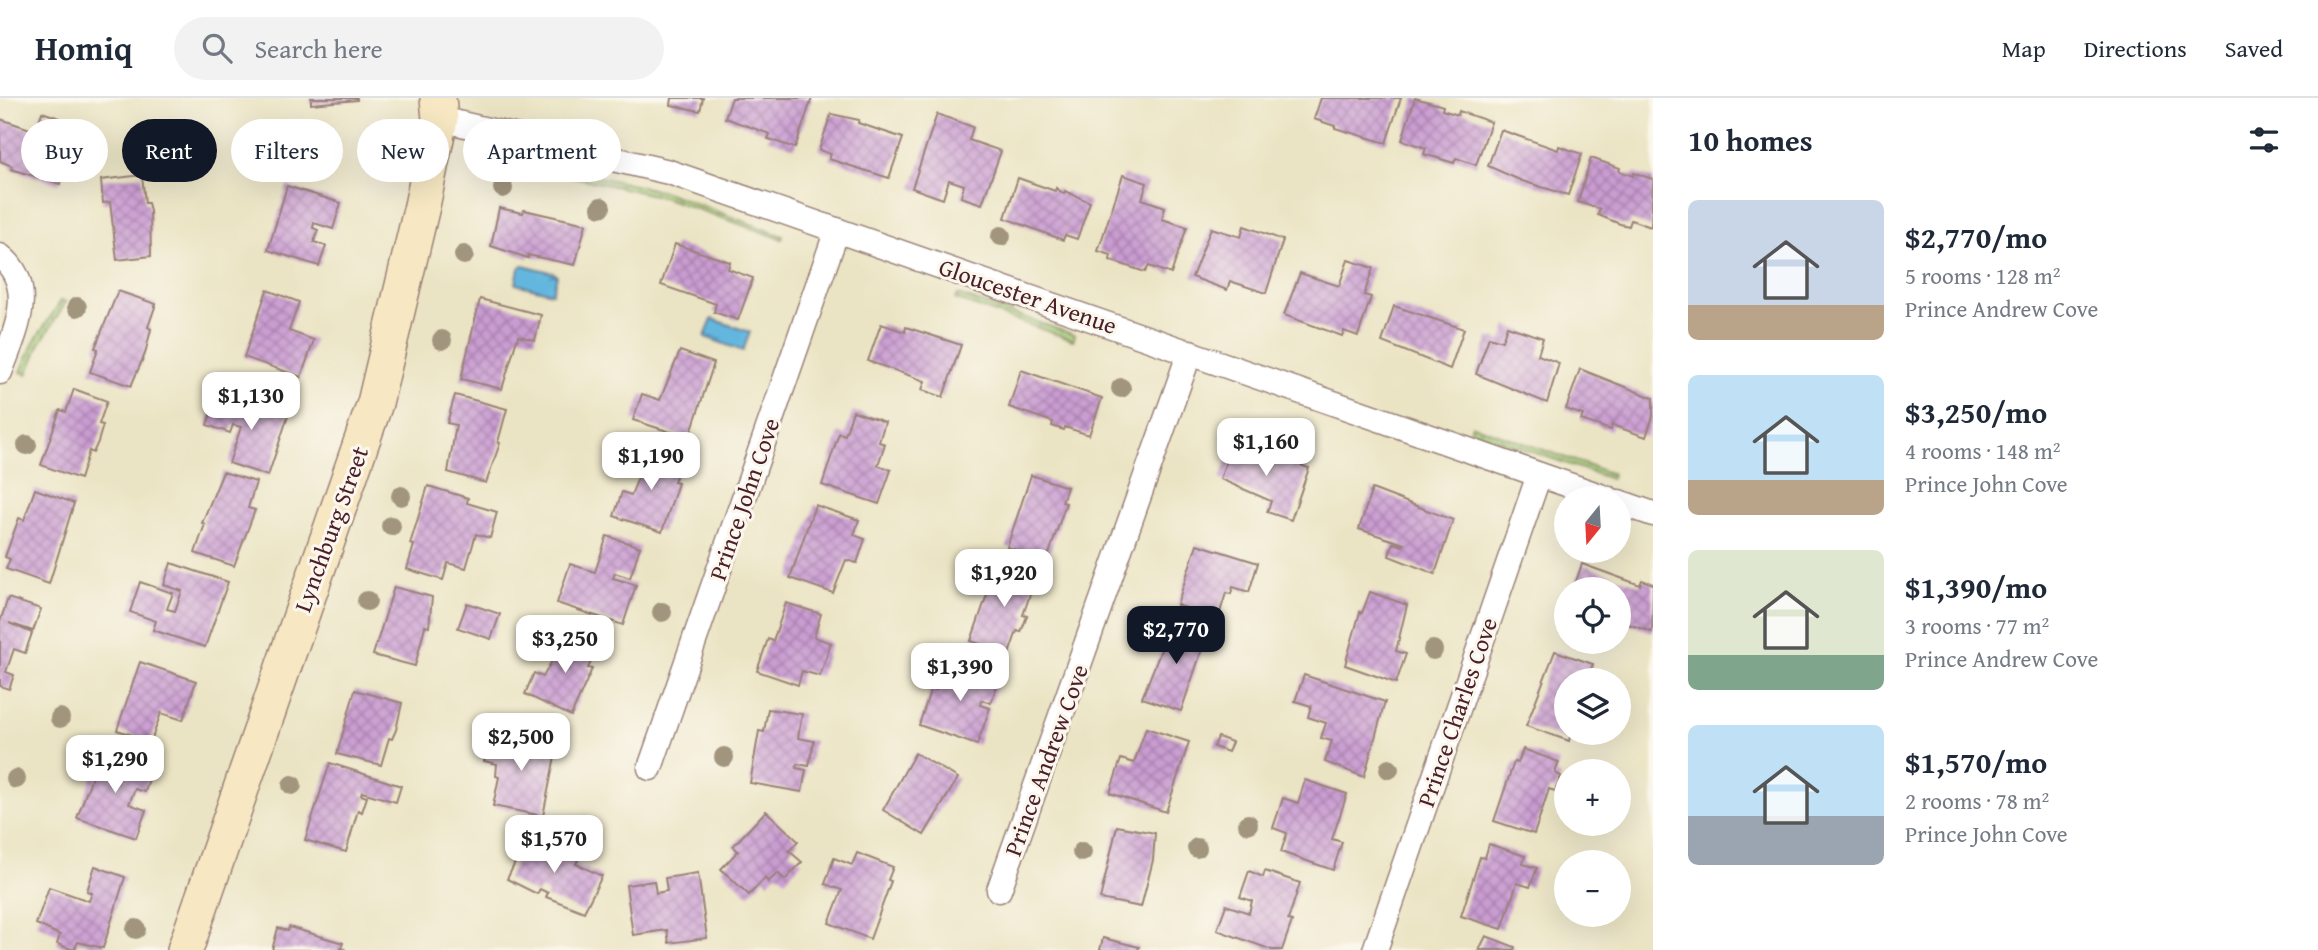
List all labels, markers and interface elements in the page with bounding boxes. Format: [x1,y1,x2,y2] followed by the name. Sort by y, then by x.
[174,17,664,80] search box
[35,24,132,72] text: Homiq
[198,29,236,67] icon: search
[254,29,383,68] text: Search here
[2002,31,2046,66] text: Map
[2084,31,2187,66] text: Directions
[2225,31,2283,66] text: Saved
[1688,118,1813,162] text: 10 homes
[21,119,108,182] chip: Buy
[122,119,217,182] chip: Rent
[231,119,343,182] chip: Filters
[357,119,449,182] chip: New
[463,119,621,182] chip: Apartment
[2245,121,2283,159] icon: filters
[1905,215,2047,259] text: $2,770/mo
[1744,228,1828,312] icon: home
[934,249,1122,343] street label: Gloucester Avenue
[1905,259,2060,292] text: 5 rooms · 128 m²
[1905,292,2098,325] text: Prince Andrew Cove
[194,372,308,432] pin: $1,130
[218,378,284,411] text: $1,130
[1905,390,2047,434] text: $3,250/mo
[1744,403,1828,487] icon: home
[700,413,788,585] street label: Prince John Cove
[1209,418,1323,478] pin: $1,160
[1233,424,1299,457] text: $1,160
[594,432,708,492] pin: $1,190
[1905,434,2060,467] text: 4 rooms · 148 m²
[618,438,684,471] text: $1,190
[285,441,377,617] street label: Lynchburg Street
[1905,467,2068,500] text: Prince John Cove
[1554,486,1631,564] north arrow
[1554,486,1631,927] map controls
[947,550,1061,609] pin: $1,920
[971,555,1037,588] text: $1,920
[1905,565,2047,609] text: $1,390/mo
[1554,577,1631,654] button: locate
[1744,578,1828,662] icon: home
[1119,606,1233,666] pin: $2,770
[1905,609,2049,642] text: 3 rooms · 77 m²
[1143,612,1209,645] text: $2,770
[1408,613,1506,811] street label: Prince Charles Cove
[508,616,622,675] pin: $3,250
[532,621,598,654] text: $3,250
[1905,642,2098,675] text: Prince Andrew Cove
[903,644,1017,703] pin: $1,390
[927,649,993,682] text: $1,390
[995,659,1097,861] street label: Prince Andrew Cove
[1554,668,1631,745] button: layers
[464,714,578,773] pin: $2,500
[488,719,554,752] text: $2,500
[58,736,172,795] pin: $1,290
[1905,740,2047,784] text: $1,570/mo
[82,741,148,774] text: $1,290
[1744,753,1828,837] icon: home
[1554,759,1631,836] button: +
[1905,784,2049,817] text: 2 rooms · 78 m²
[497,816,611,875] pin: $1,570
[1905,817,2068,850] text: Prince John Cove
[521,821,587,854] text: $1,570
[1554,850,1631,927] button: −

